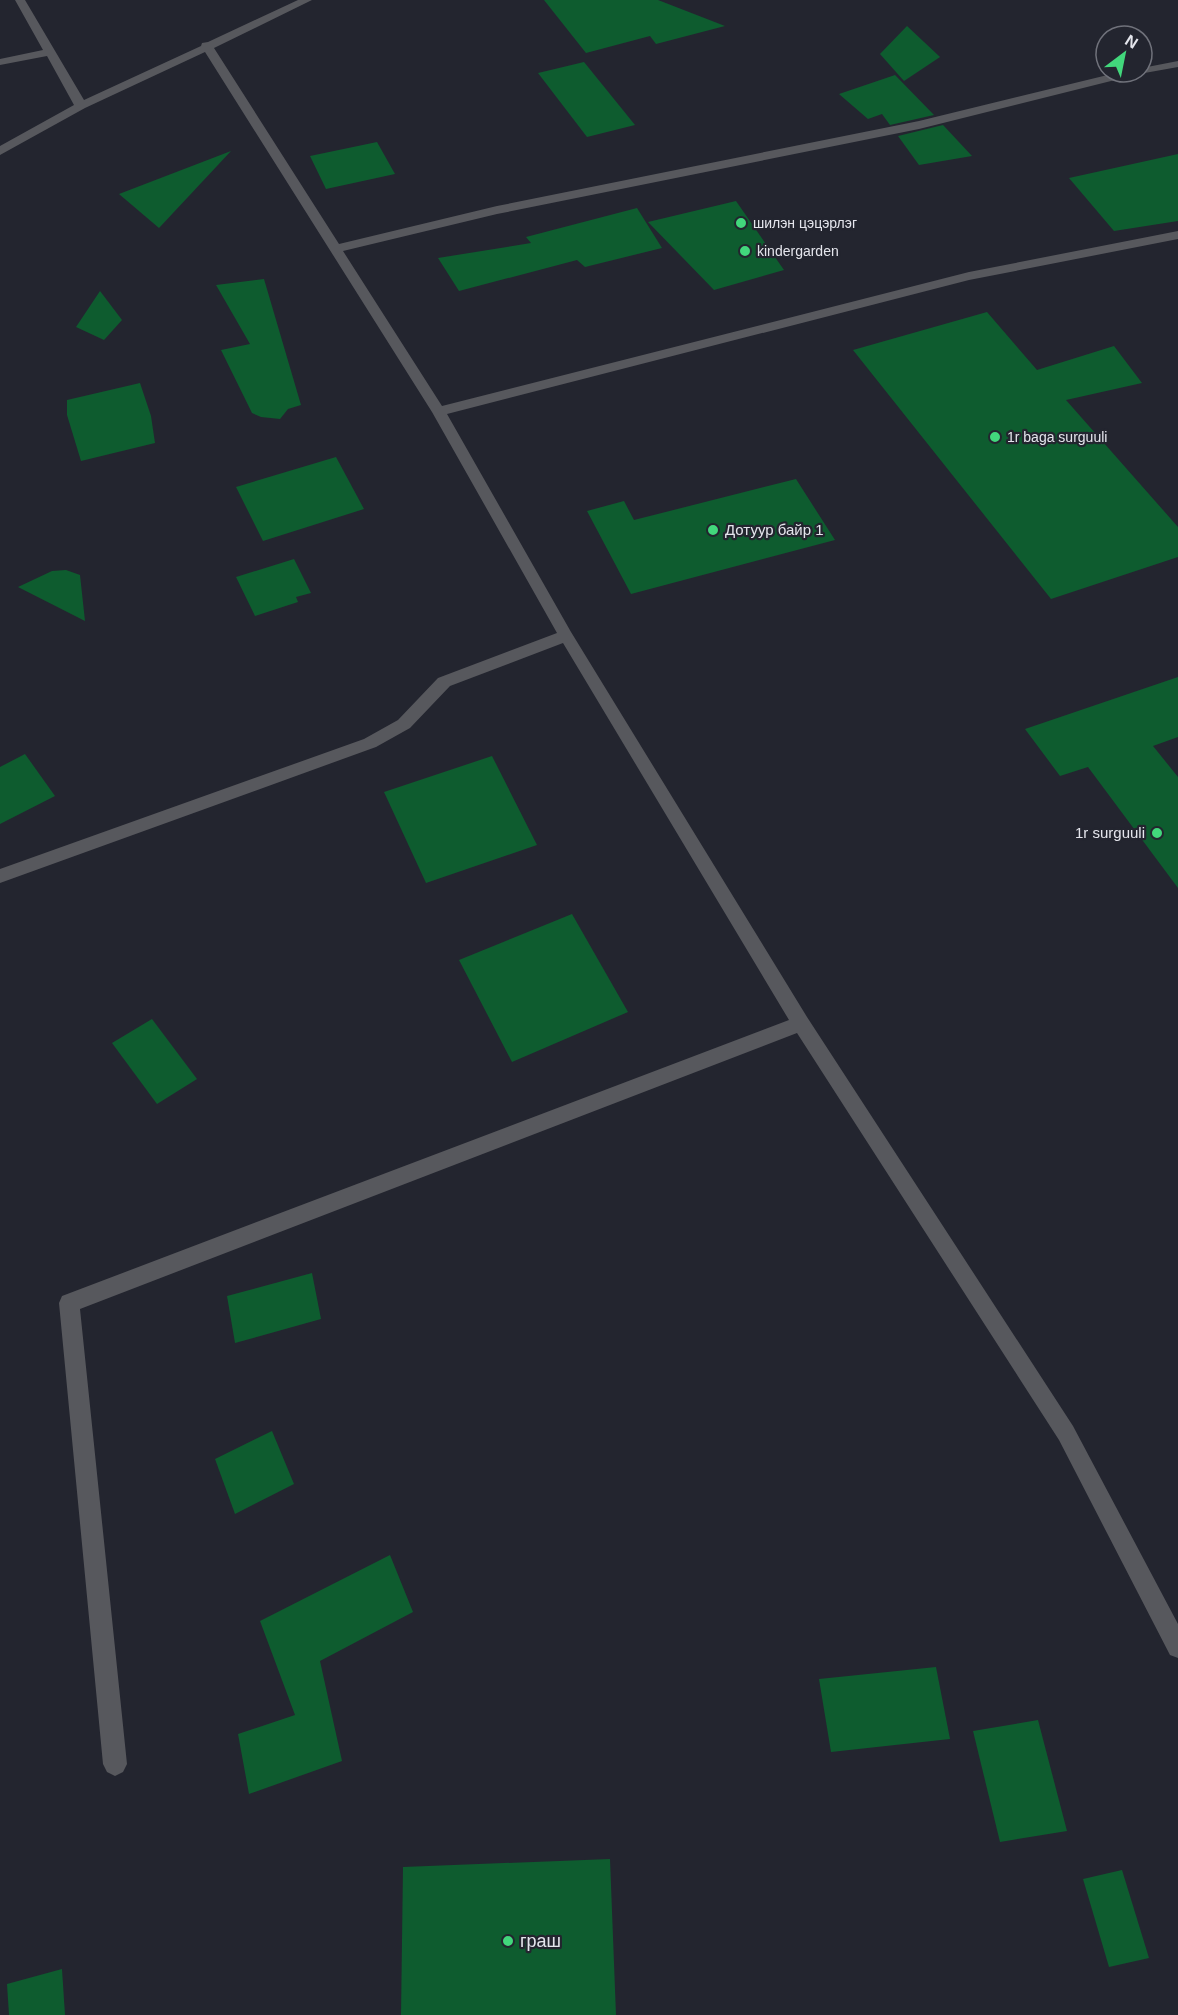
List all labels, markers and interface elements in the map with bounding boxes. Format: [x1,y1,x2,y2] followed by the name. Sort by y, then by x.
[1094,24,1154,84] north arrow
[1122,31,1141,52] text: N
[753,215,857,231] place label: шилэн цэцэрлэг
[734,216,748,230] marker: шилэн цэцэрлэг
[757,243,839,259] place label: kindergarden
[738,244,752,258] marker: kindergarden
[1007,429,1107,445] place label: 1r baga surguuli
[988,430,1002,444] marker: 1r baga surguuli
[725,521,824,538] place label: Дотуур байр 1
[706,523,720,537] marker: Дотуур байр 1
[1075,824,1145,841] place label: 1r surguuli
[1150,826,1164,840] marker: 1r surguuli
[520,1931,561,1951] place label: граш
[501,1934,515,1948] marker: граш

